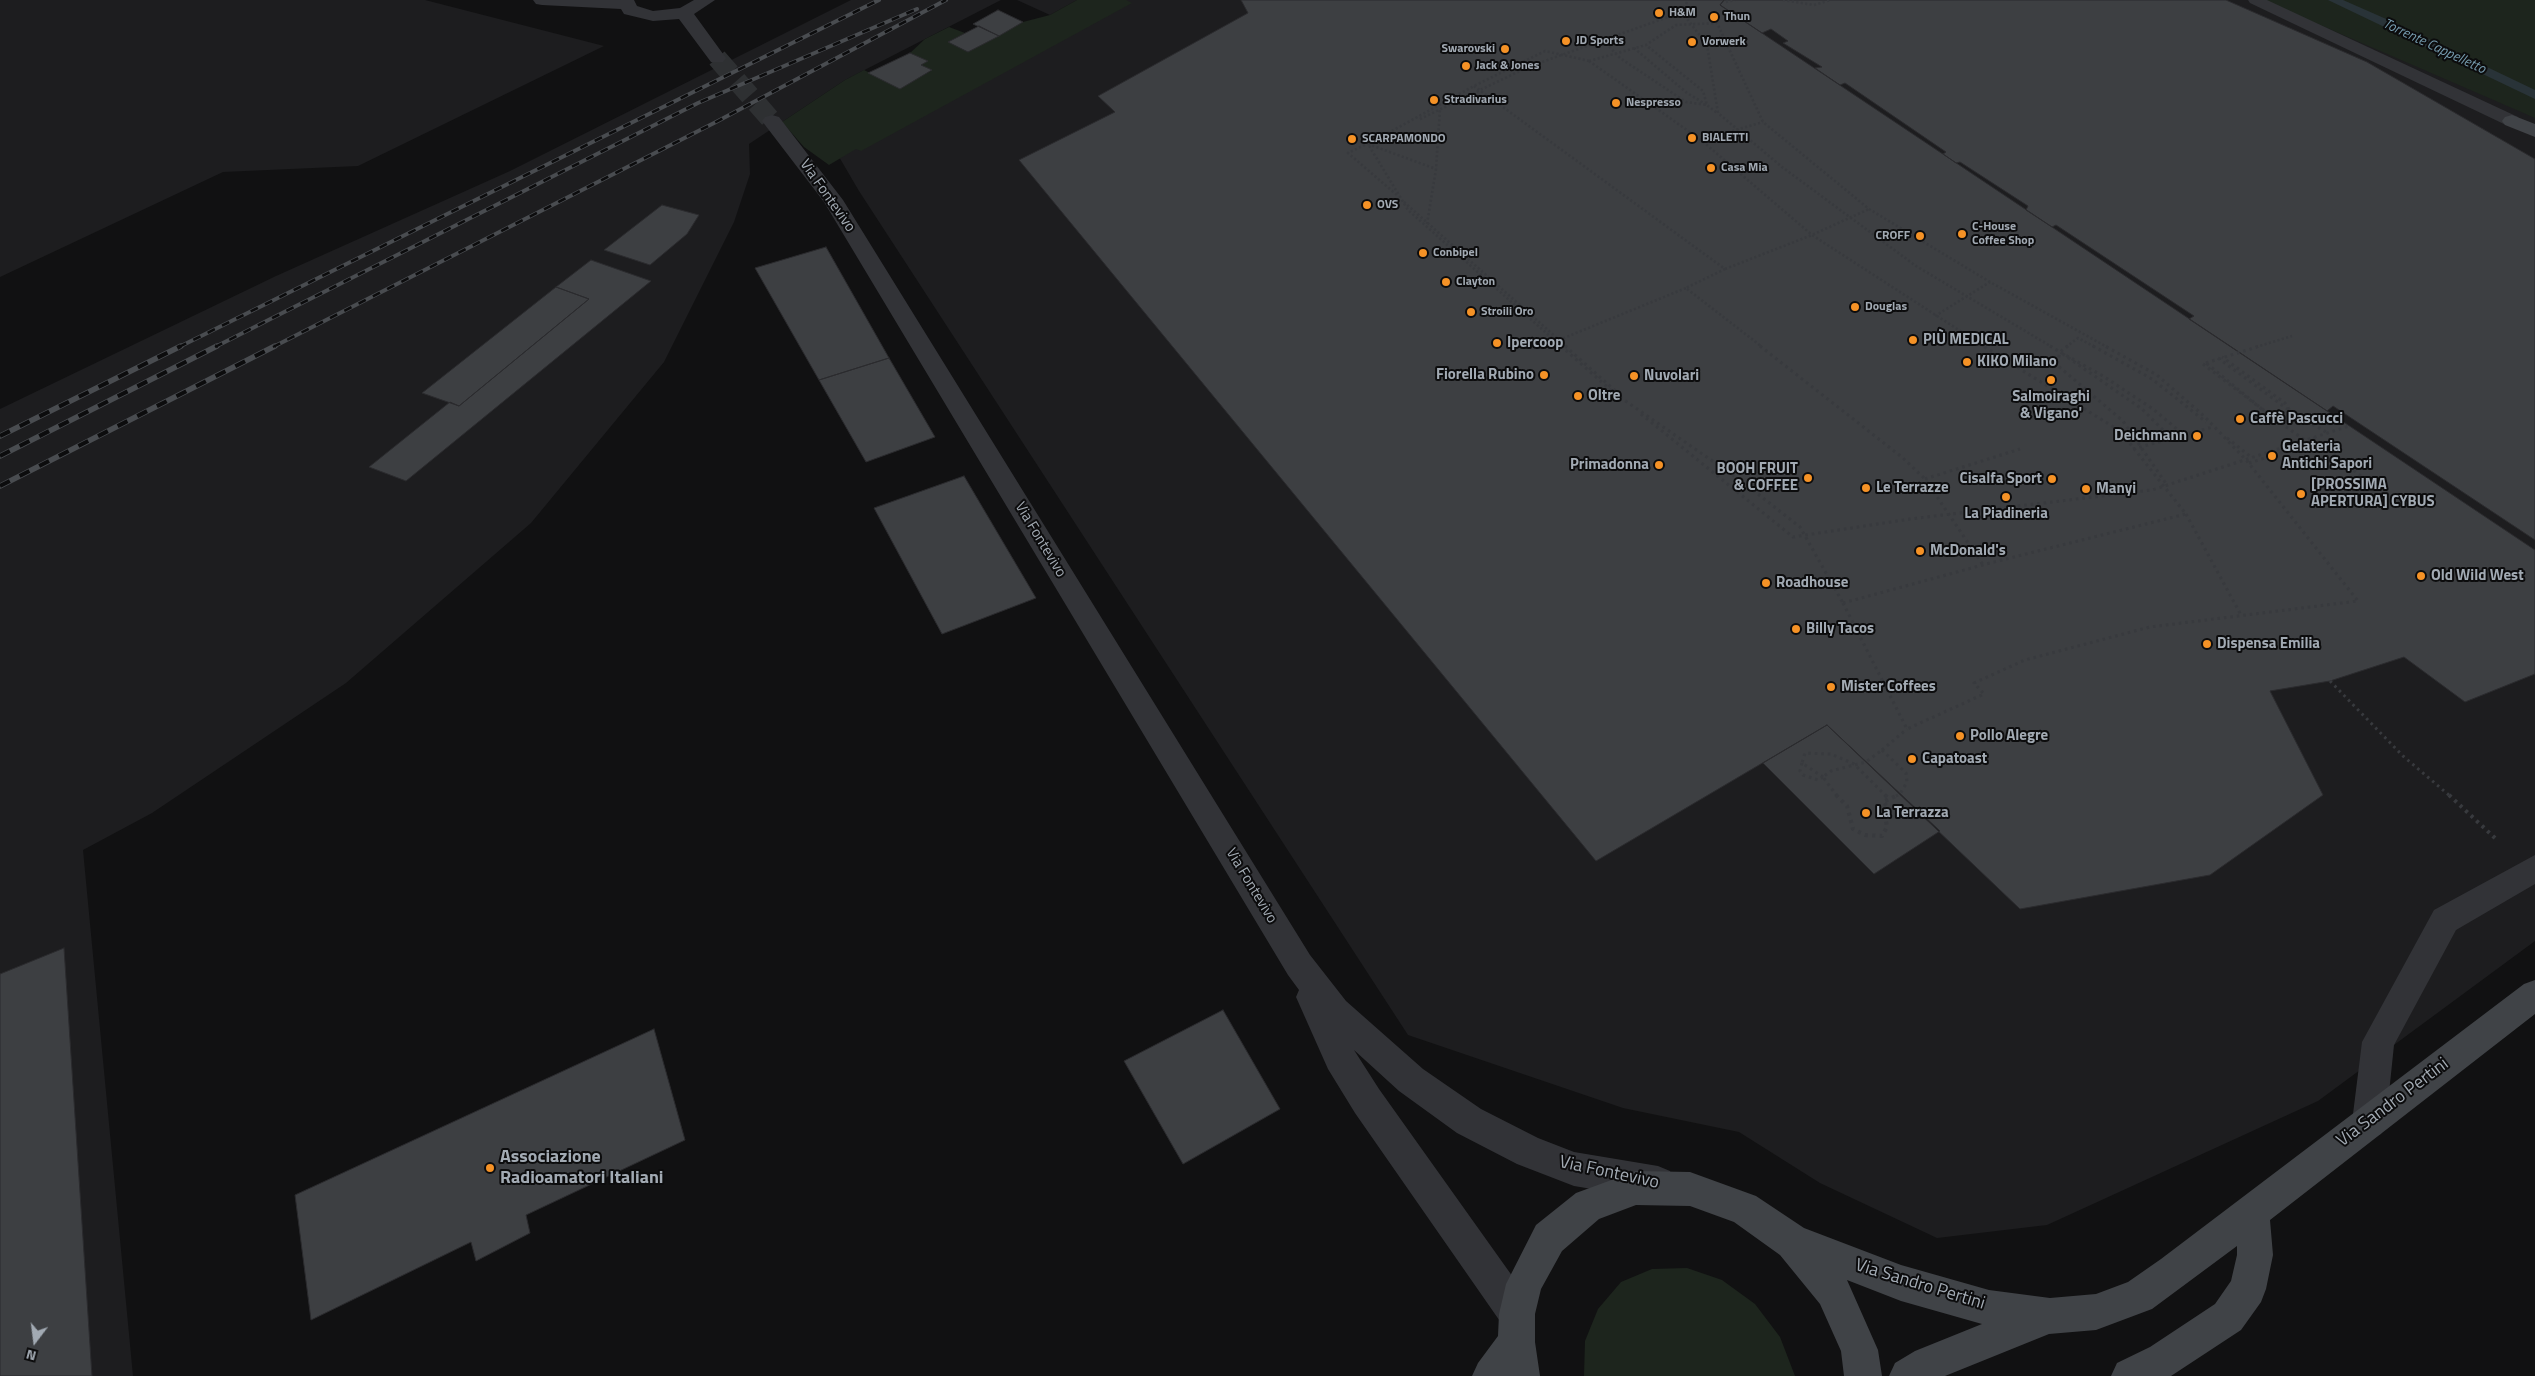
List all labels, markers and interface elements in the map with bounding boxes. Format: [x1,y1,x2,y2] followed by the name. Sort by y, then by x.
[1669,6,1696,20] place label: H&M
[1653,7,1665,19] marker: H&M
[1724,10,1750,24] place label: Thun
[1708,11,1720,23] marker: Thun
[2380,16,2488,78] water label: Torrente Cappelletto
[1576,34,1624,48] place label: JD Sports
[1560,35,1572,47] marker: JD Sports
[1702,35,1746,49] place label: Vorwerk
[1686,36,1698,48] marker: Vorwerk
[1442,42,1495,56] place label: Swarovski
[1499,43,1511,55] marker: Swarovski
[1476,59,1539,73] place label: Jack & Jones
[1460,60,1472,72] marker: Jack & Jones
[1444,93,1507,107] place label: Stradivarius
[1428,94,1440,106] marker: Stradivarius
[1626,96,1681,110] place label: Nespresso
[1610,97,1622,109] marker: Nespresso
[1702,131,1748,145] place label: BIALETTI
[1362,132,1446,146] place label: SCARPAMONDO
[1686,132,1698,144] marker: BIALETTI
[1346,133,1358,145] marker: SCARPAMONDO
[795,156,859,236] street label: Via Fontevivo
[1721,161,1768,175] place label: Casa Mia
[1705,162,1717,174] marker: Casa Mia
[1377,198,1398,212] place label: OVS
[1361,199,1373,211] marker: OVS
[1972,220,2034,248] place label: C-House Coffee Shop
[1956,228,1968,240] marker: C-House Coffee Shop
[1875,229,1910,243] place label: CROFF
[1914,230,1926,242] marker: CROFF
[1433,246,1478,260] place label: Conbipel
[1417,247,1429,259] marker: Conbipel
[1456,275,1495,289] place label: Clayton
[1440,276,1452,288] marker: Clayton
[1865,300,1907,314] place label: Douglas
[1849,301,1861,313] marker: Douglas
[1481,305,1533,319] place label: Stroili Oro
[1465,306,1477,318] marker: Stroili Oro
[1923,331,2009,349] place label: PIÙ MEDICAL
[1507,334,1563,352] place label: Ipercoop
[1907,334,1919,346] marker: PIÙ MEDICAL
[1491,337,1503,349] marker: Ipercoop
[1977,353,2057,371] place label: KIKO Milano
[1961,356,1973,368] marker: KIKO Milano
[1436,366,1534,384] place label: Fiorella Rubino
[1644,367,1699,385] place label: Nuvolari
[1538,369,1550,381] marker: Fiorella Rubino
[1628,370,1640,382] marker: Nuvolari
[2045,374,2057,386] marker: Salmoiraghi & Vigano'
[1588,387,1621,405] place label: Oltre
[2012,388,2090,423] place label: Salmoiraghi & Vigano'
[1572,390,1584,402] marker: Oltre
[2250,410,2343,428] place label: Caffè Pascucci
[2234,413,2246,425] marker: Caffè Pascucci
[2114,427,2187,445] place label: Deichmann
[2191,430,2203,442] marker: Deichmann
[2282,438,2372,473] place label: Gelateria Antichi Sapori
[2266,450,2278,462] marker: Gelateria Antichi Sapori
[1570,456,1649,474] place label: Primadonna
[1653,459,1665,471] marker: Primadonna
[1717,460,1798,495] place label: BOOH FRUIT & COFFEE
[1960,470,2042,488] place label: Cisalfa Sport
[1802,472,1814,484] marker: BOOH FRUIT & COFFEE
[2046,473,2058,485] marker: Cisalfa Sport
[2311,476,2435,511] place label: [PROSSIMA APERTURA] CYBUS
[1876,479,1949,497] place label: Le Terrazze
[2096,480,2136,498] place label: Manyi
[1860,482,1872,494] marker: Le Terrazze
[2080,483,2092,495] marker: Manyi
[2295,488,2307,500] marker: [PROSSIMA APERTURA] CYBUS
[2000,491,2012,503] marker: La Piadineria
[1010,499,1070,581] street label: Via Fontevivo
[1964,505,2048,523] place label: La Piadineria
[1930,542,2006,560] place label: McDonald's
[1914,545,1926,557] marker: McDonald's
[2431,567,2524,585] place label: Old Wild West
[2415,570,2427,582] marker: Old Wild West
[1776,574,1848,592] place label: Roadhouse
[1760,577,1772,589] marker: Roadhouse
[1806,620,1874,638] place label: Billy Tacos
[1790,623,1802,635] marker: Billy Tacos
[2217,635,2320,653] place label: Dispensa Emilia
[2201,638,2213,650] marker: Dispensa Emilia
[1841,678,1936,696] place label: Mister Coffees
[1825,681,1837,693] marker: Mister Coffees
[1970,727,2048,745] place label: Pollo Alegre
[1954,730,1966,742] marker: Pollo Alegre
[1922,750,1987,768] place label: Capatoast
[1906,753,1918,765] marker: Capatoast
[1876,804,1949,822] place label: La Terrazza
[1860,807,1872,819] marker: La Terrazza
[1221,845,1281,927] street label: Via Fontevivo
[2333,1054,2453,1152] street label: Via Sandro Pertini
[500,1147,663,1190] place label: Associazione Radioamatori Italiani
[1557,1152,1661,1194] street label: Via Fontevivo
[484,1162,496,1174] marker: Associazione Radioamatori Italiani
[1852,1255,1988,1315] street label: Via Sandro Pertini
[10,1316,60,1366] north arrow
[24,1345,38,1367] text: N

